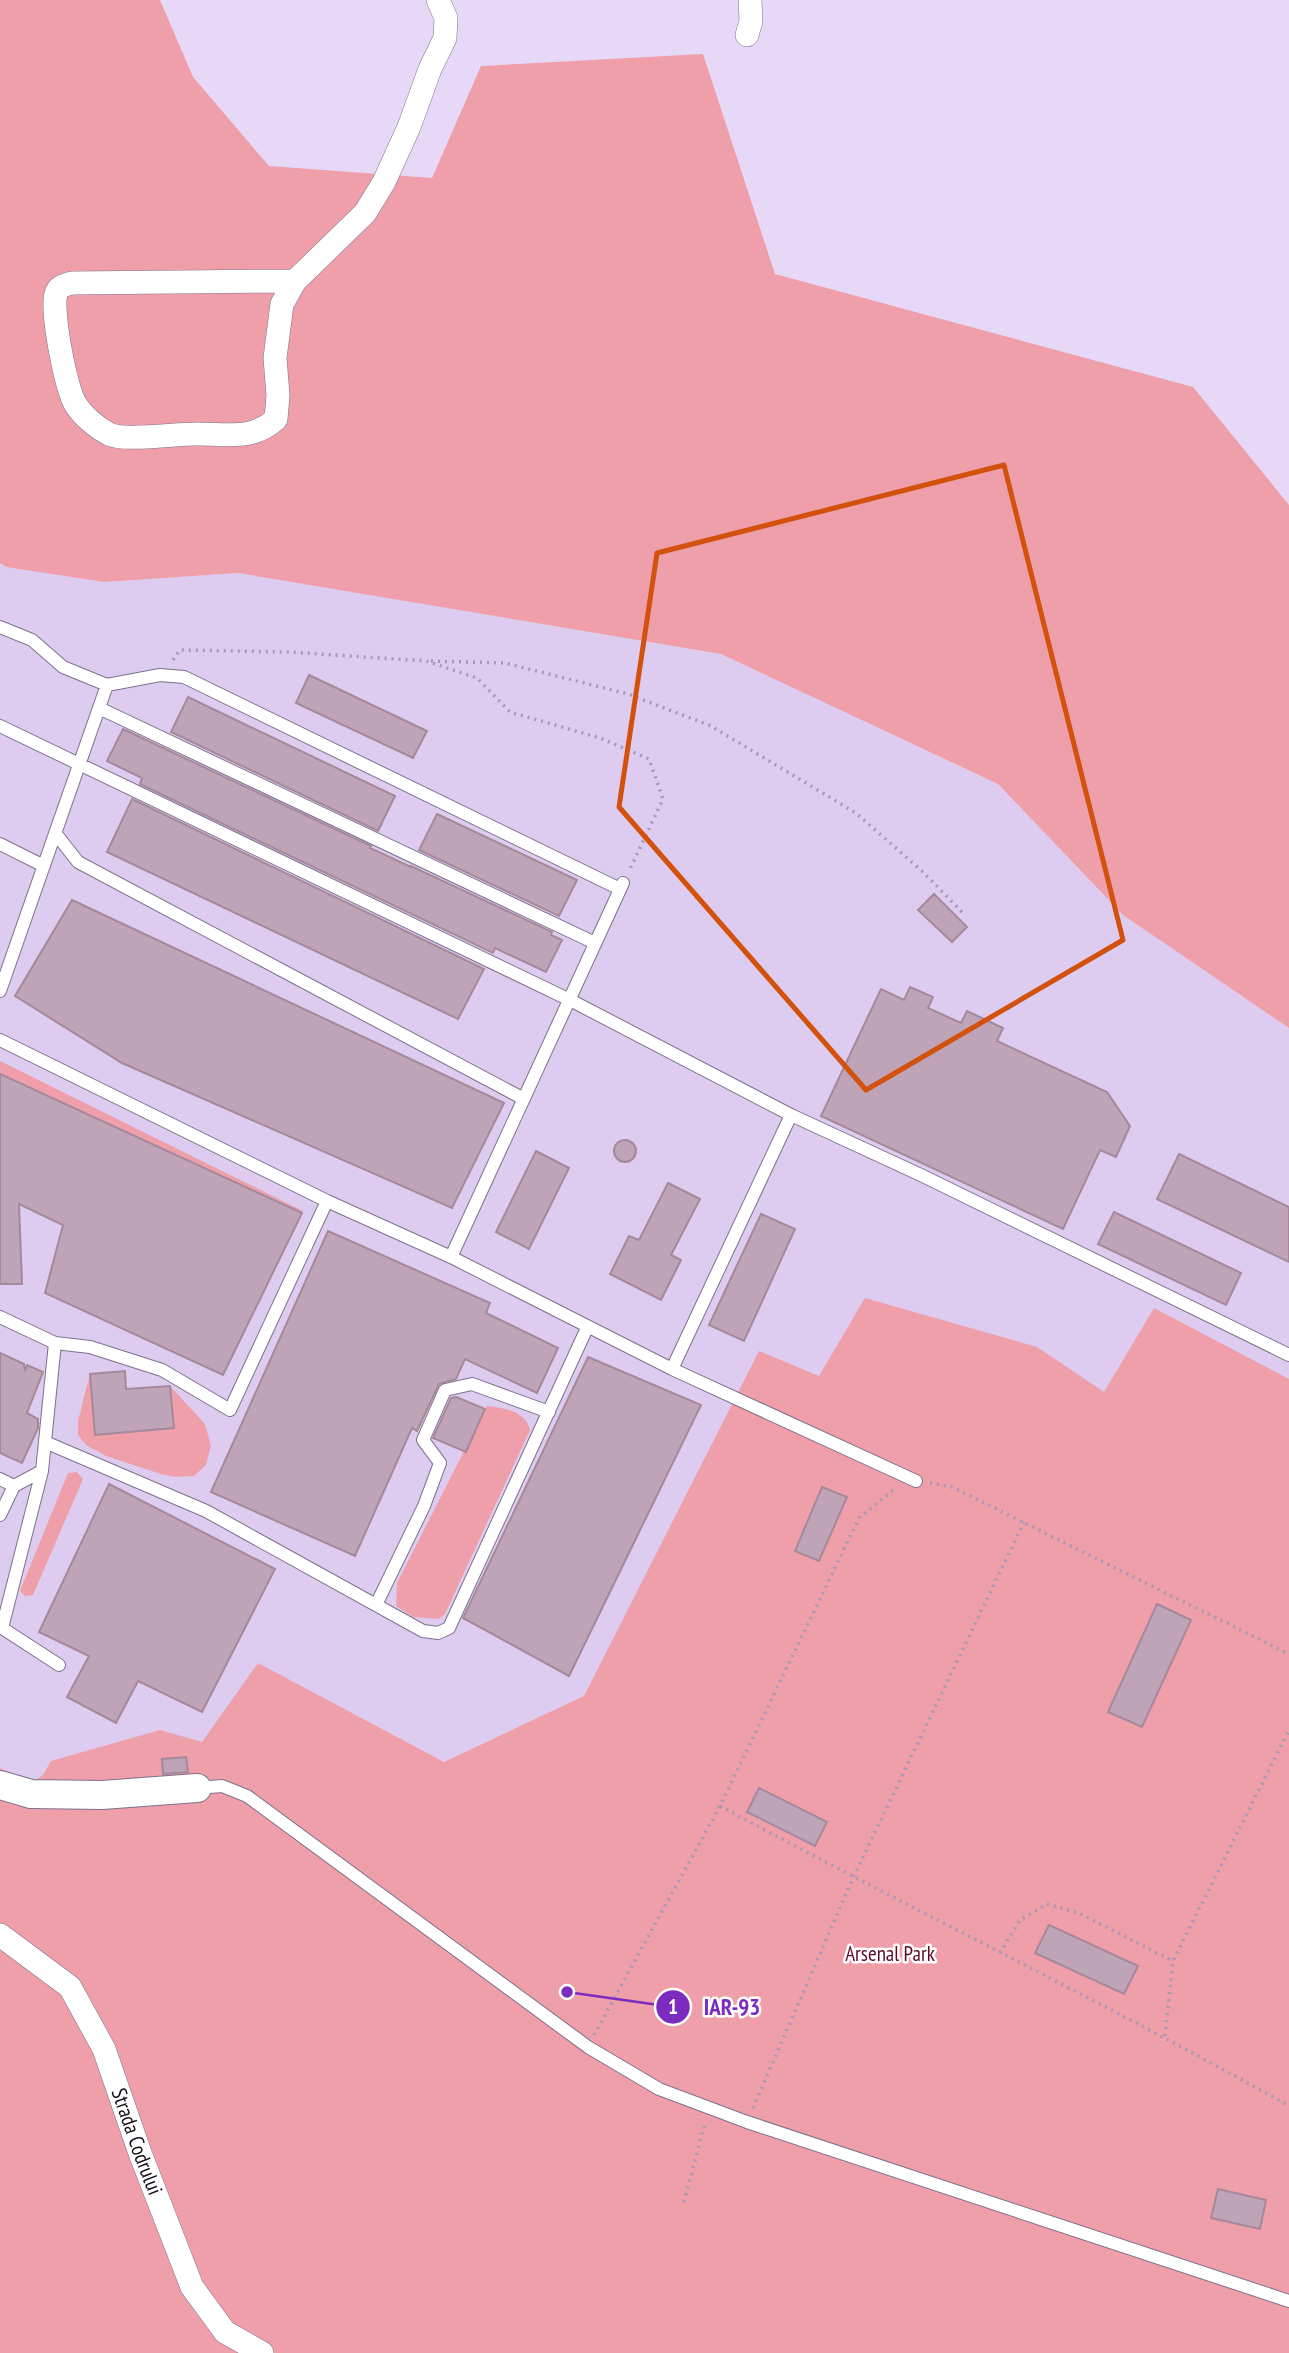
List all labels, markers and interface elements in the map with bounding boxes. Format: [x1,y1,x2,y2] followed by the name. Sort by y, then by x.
[845,1940,935,1967] park label: Arsenal Park
[655,1985,775,2029] callout: IAR-93
[704,1992,760,2021] text: IAR-93
[668,1993,678,2020] text: 1
[106,2084,169,2199] street label: Strada Codrului

